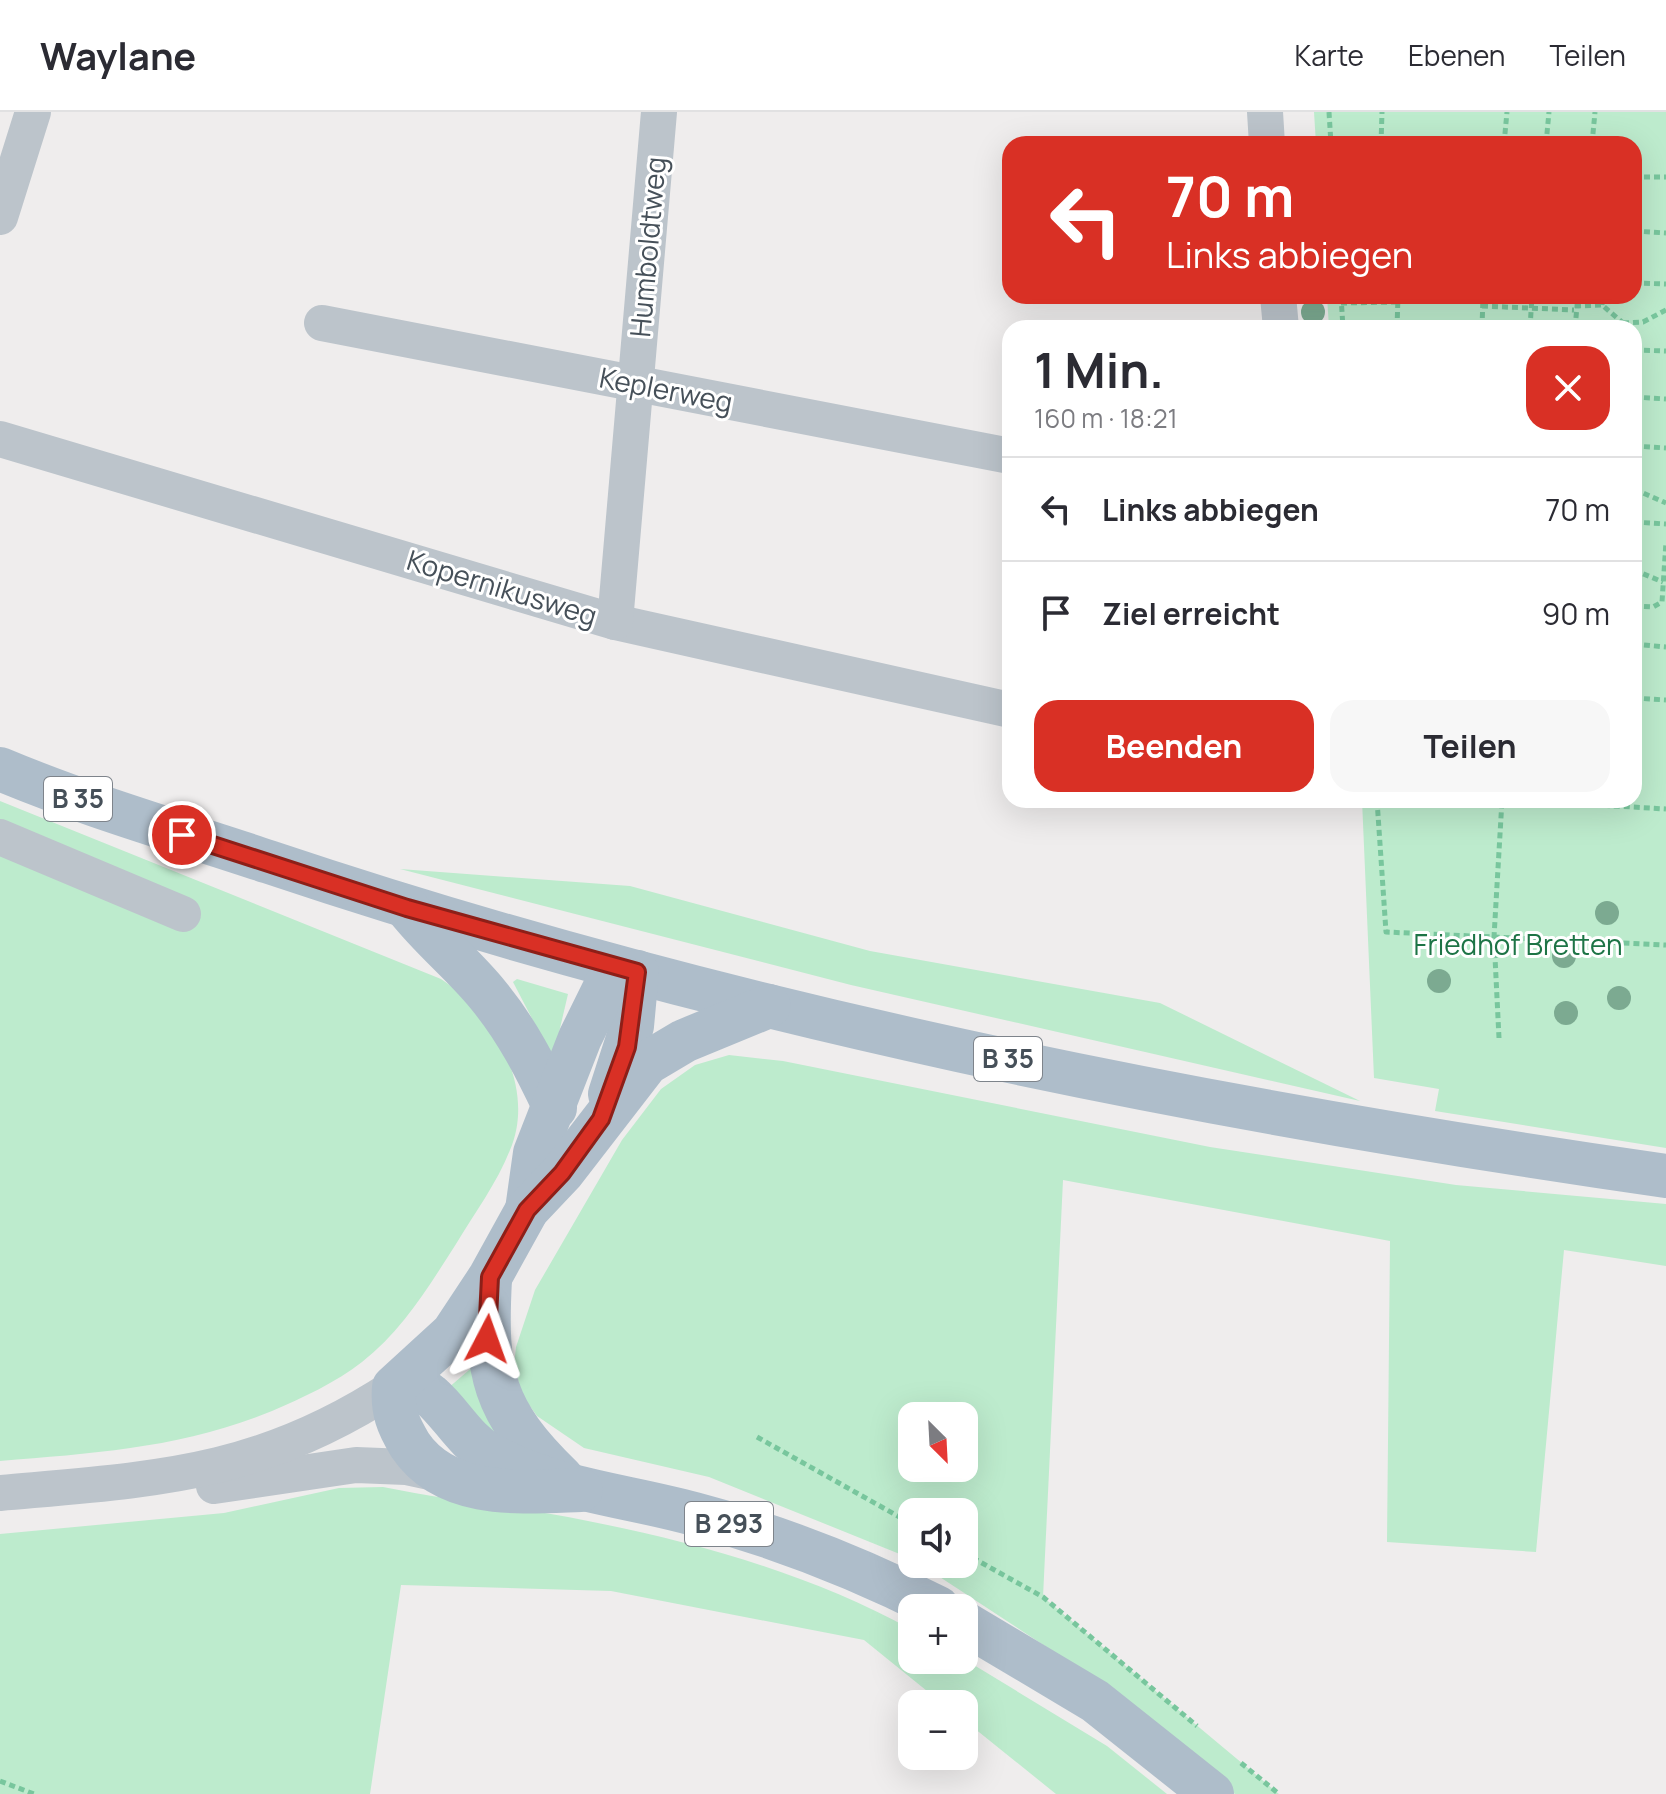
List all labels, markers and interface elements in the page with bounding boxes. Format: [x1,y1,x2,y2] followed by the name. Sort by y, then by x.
[40,29,196,81] text: Waylane
[1295,36,1364,74] text: Karte
[1408,36,1506,74] text: Ebenen
[1550,36,1626,74] text: Teilen
[620,155,674,339] street label: Humboldtweg
[1166,157,1294,234] text: 70 m
[1034,168,1138,272] icon: left
[1166,230,1413,279] text: Links abbiegen
[1034,337,1164,402] text: 1 Min.
[1526,346,1610,430] button: close
[596,357,736,421] street label: Keplerweg
[1034,400,1178,436] text: 160 m · 18:21
[1034,487,1078,531] icon: left
[1102,489,1319,530] text: Links abbiegen
[1545,489,1610,530] text: 70 m
[403,540,602,634] street label: Kopernikusweg
[1034,591,1078,635] icon: arrive
[1102,593,1280,634] text: Ziel erreicht
[1542,593,1610,634] text: 90 m
[1034,700,1314,792] button: Beenden
[1330,700,1610,792] button: Teilen
[44,777,112,821] road number: B 35
[148,801,216,869] pin
[160,813,204,857] icon: arrive
[1413,925,1623,963] park label: Friedhof Bretten
[974,1037,1042,1081] road number: B 35
[445,1297,529,1381] position arrow
[898,1402,978,1482] north arrow
[898,1402,978,1770] map controls
[898,1498,978,1578] button: sound
[685,1502,773,1546] road number: B 293
[898,1594,978,1674] button: +
[898,1690,978,1770] button: −

